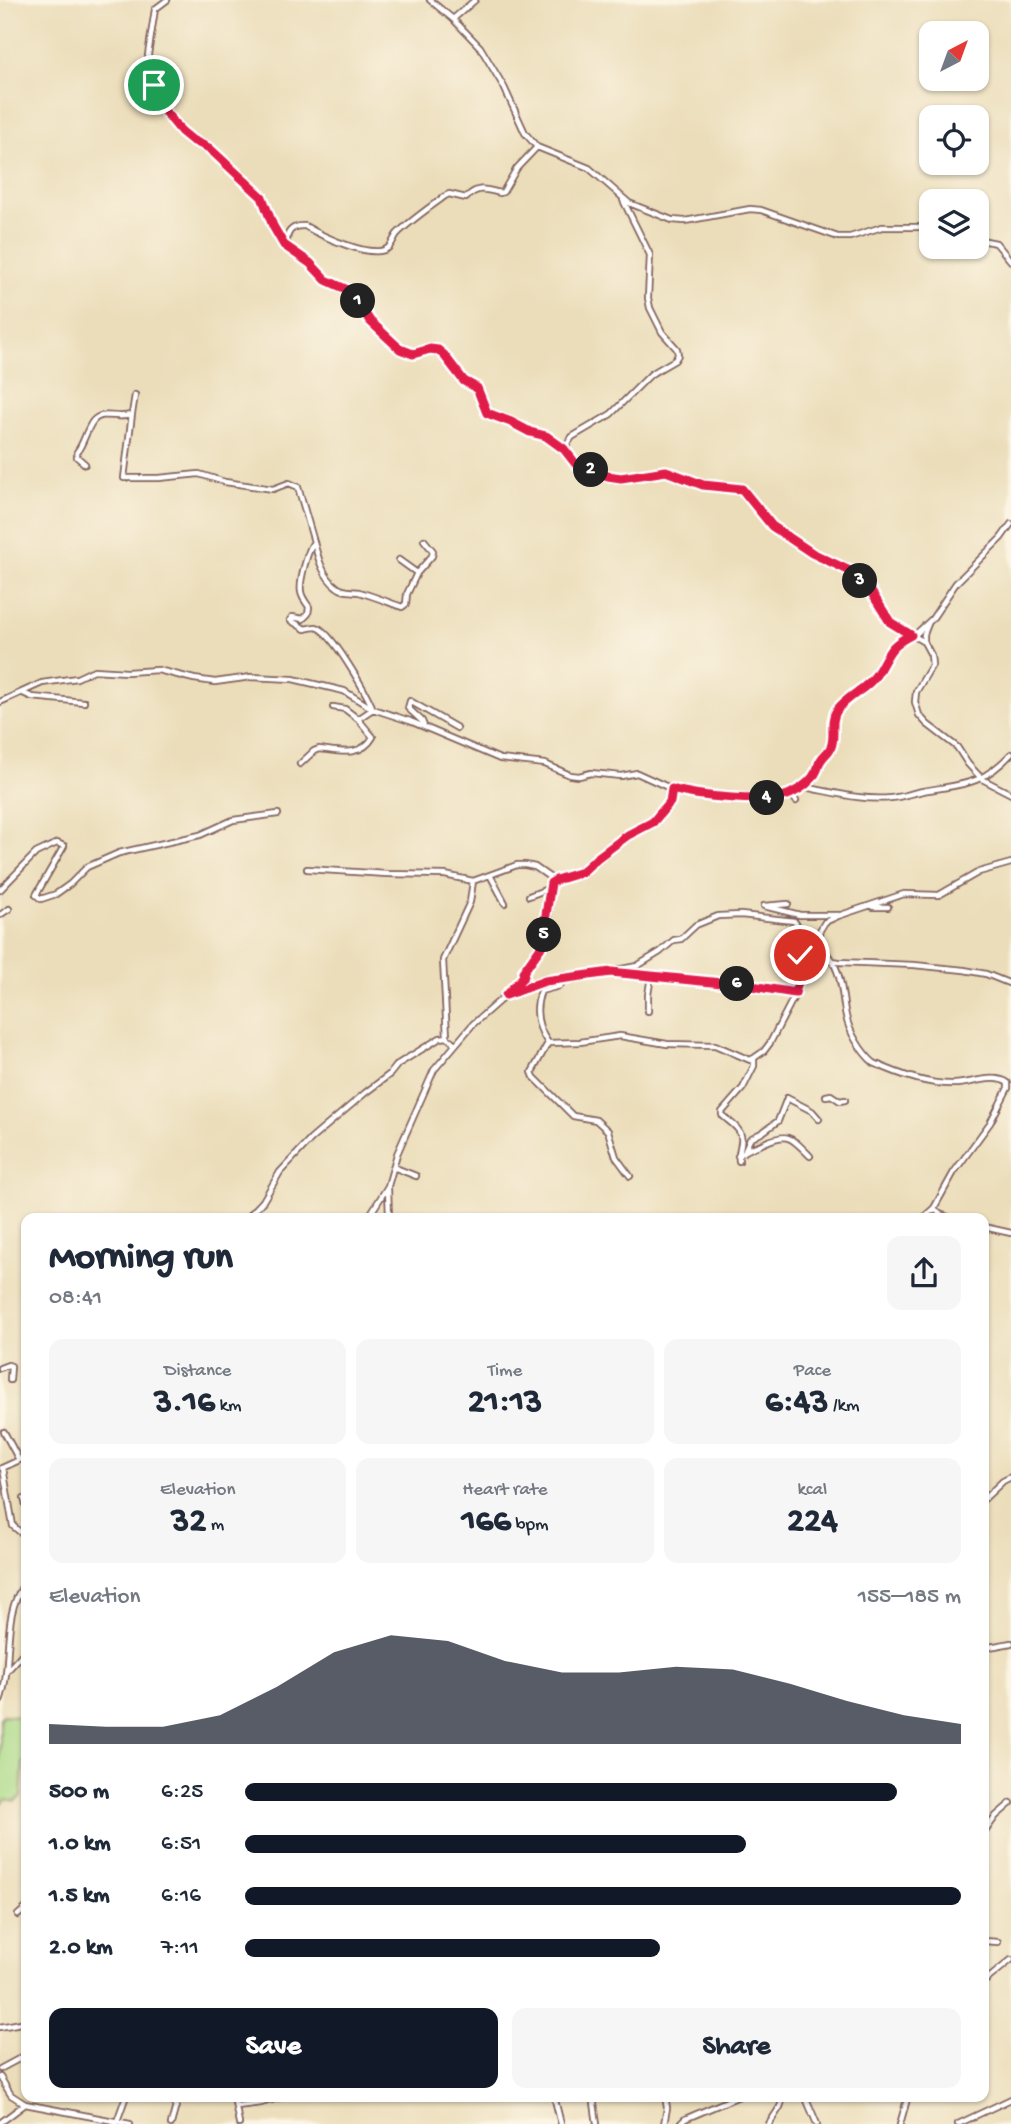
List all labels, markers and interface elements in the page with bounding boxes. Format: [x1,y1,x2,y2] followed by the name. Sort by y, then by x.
[919,21,989,91] north arrow
[919,21,989,259] map controls
[124,55,184,115] pin
[135,66,173,104] icon: arrive
[919,105,989,175] button: locate
[919,189,989,259] button: layers
[340,284,376,318] pin: 1
[354,289,361,312] text: 1
[574,452,608,488] pin: 2
[586,458,595,481] text: 2
[842,564,878,598] pin: 3
[855,569,864,592] text: 3
[750,780,784,816] pin: 4
[762,786,771,809] text: 4
[526,918,562,953] pin: 5
[539,923,549,946] text: 5
[770,925,830,985] pin
[781,936,819,974] icon: check
[720,967,754,1002] pin: 6
[732,972,741,995] text: 6
[887,1236,961,1310] button: share
[49,1237,233,1281] text: Morning run
[49,1285,102,1312] text: 08:41
[164,1360,231,1383] text: Distance
[488,1360,522,1383] text: Time
[794,1360,831,1383] text: Pace
[154,1383,215,1424] text: 3.16
[468,1383,542,1424] text: 21:13
[765,1383,829,1424] text: 6:43
[215,1395,241,1418] text: km
[829,1395,860,1418] text: /km
[160,1479,235,1502] text: Elevation
[462,1479,548,1502] text: Heart rate
[797,1479,827,1502] text: kcal
[171,1502,206,1543] text: 32
[461,1502,511,1543] text: 166
[787,1502,838,1543] text: 224
[206,1514,224,1537] text: m
[511,1514,548,1537] text: bpm
[49,1584,140,1611] text: Elevation
[858,1584,961,1611] text: 155–185 m
[49,1779,109,1806] text: 500 m
[161,1779,203,1806] text: 6:25
[49,1831,111,1858] text: 1.0 km
[161,1831,201,1858] text: 6:51
[49,1883,110,1910] text: 1.5 km
[161,1883,201,1910] text: 6:16
[49,1935,113,1962] text: 2.0 km
[161,1935,199,1962] text: 7:11
[49,2008,498,2088] button: Save
[512,2008,961,2088] button: Share

